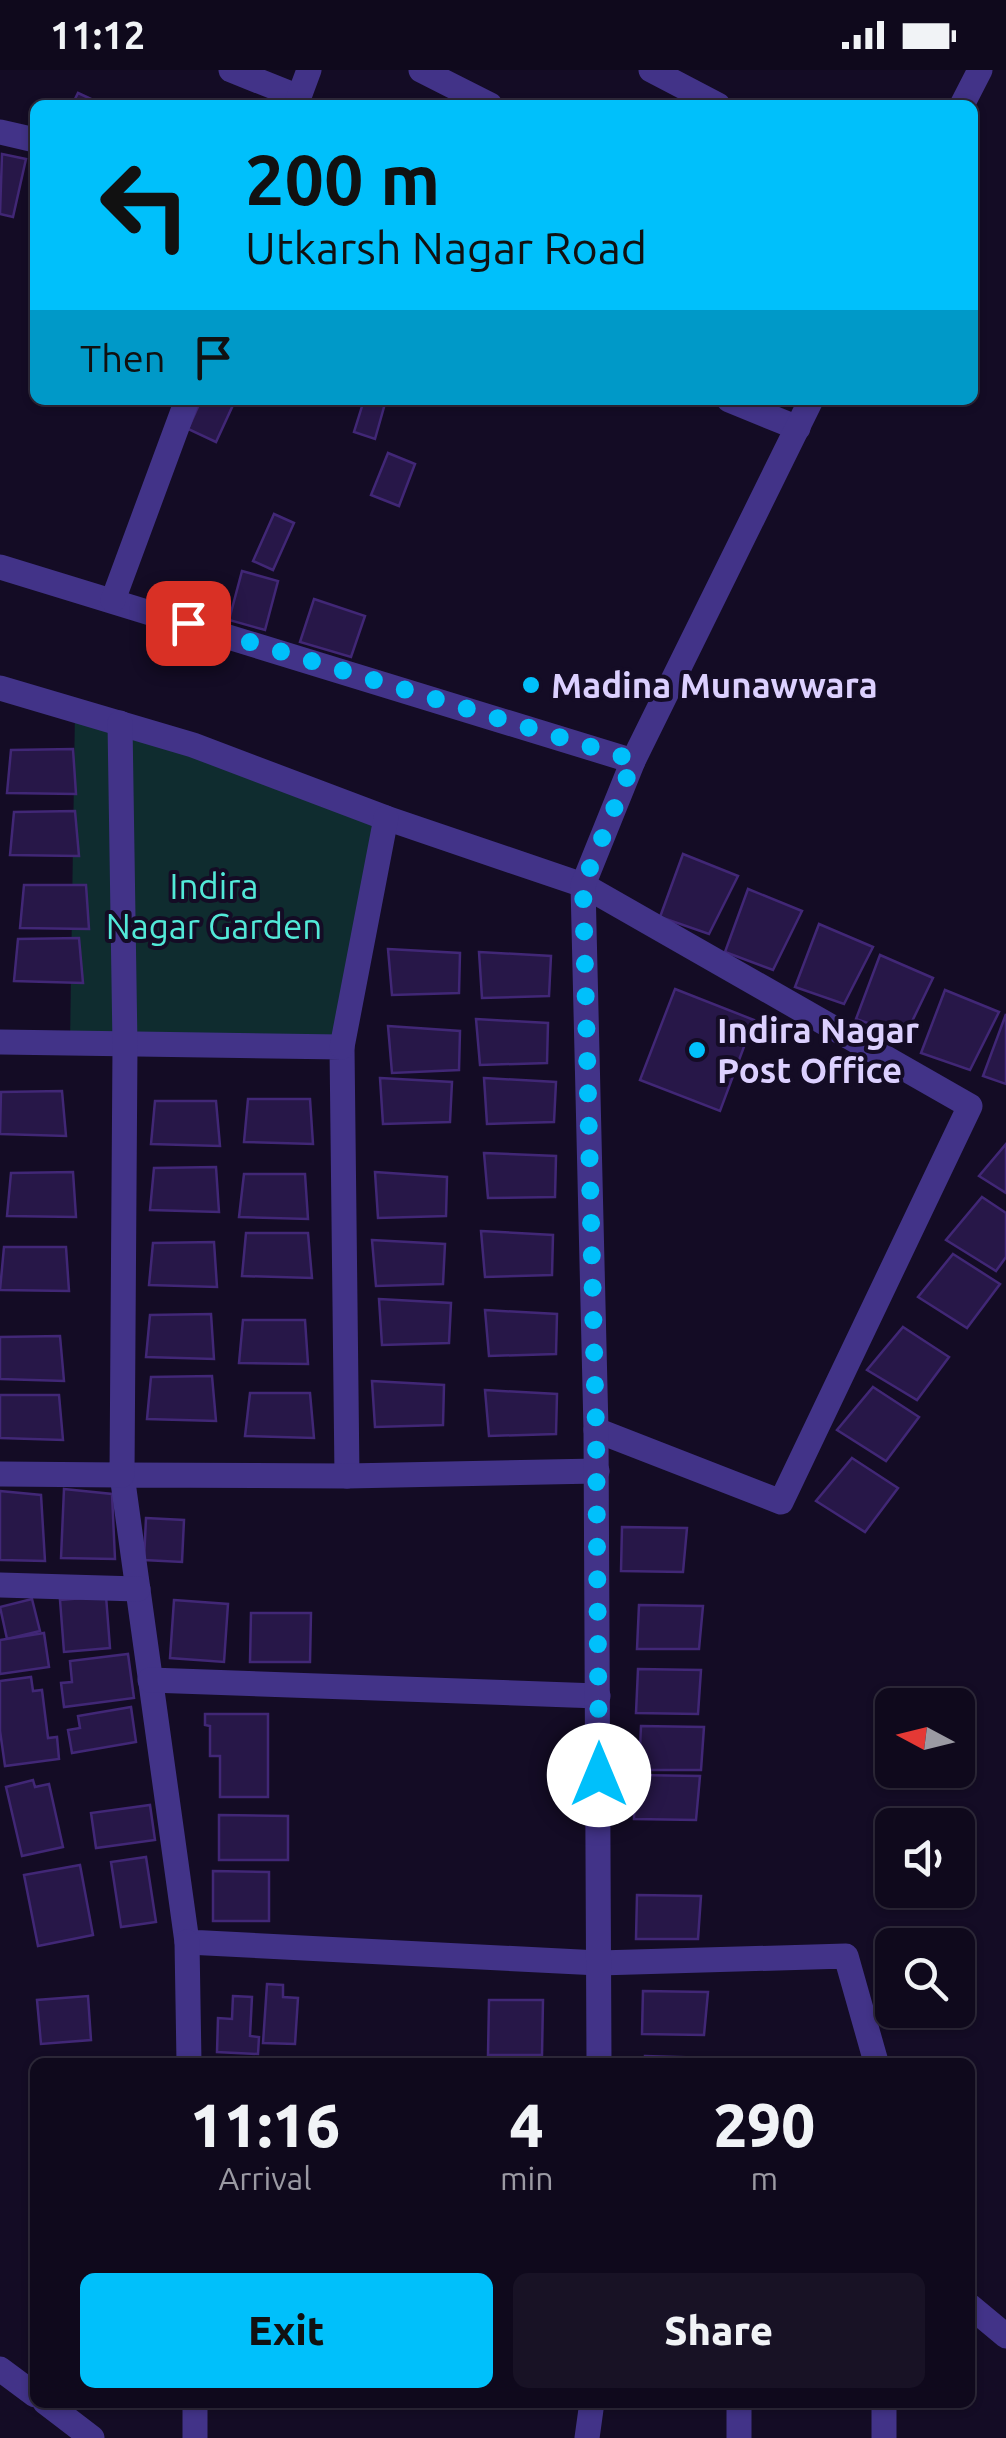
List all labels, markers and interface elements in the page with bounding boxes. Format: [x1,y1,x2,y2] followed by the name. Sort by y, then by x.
[50,14,145,56] text: 11:12
[80,140,210,270] icon: left
[245,140,440,218] text: 200 m
[245,222,647,273] text: Utkarsh Nagar Road
[186,330,241,385] icon: arrive
[80,337,166,379] text: Then
[146,581,231,666] pin
[161,596,216,651] icon: arrive
[551,665,878,705] place label: Madina Munawwara
[520,674,542,696] marker: Madina Munawwara
[106,866,322,946] park label: Indira Nagar Garden
[717,1010,920,1090] place label: Indira Nagar Post Office
[686,1039,708,1061] marker: Indira Nagar Post Office
[875,1688,975,1788] north arrow
[875,1688,975,2028] map controls
[547,1723,651,1827] position arrow
[875,1808,975,1908] button: sound
[875,1928,975,2028] button: search
[190,2091,340,2158] text: 11:16
[510,2091,544,2158] text: 4
[714,2091,815,2158] text: 290
[218,2160,312,2196] text: Arrival
[500,2160,554,2196] text: min
[750,2160,778,2196] text: m
[80,2273,493,2388] button: Exit
[513,2273,925,2388] button: Share

